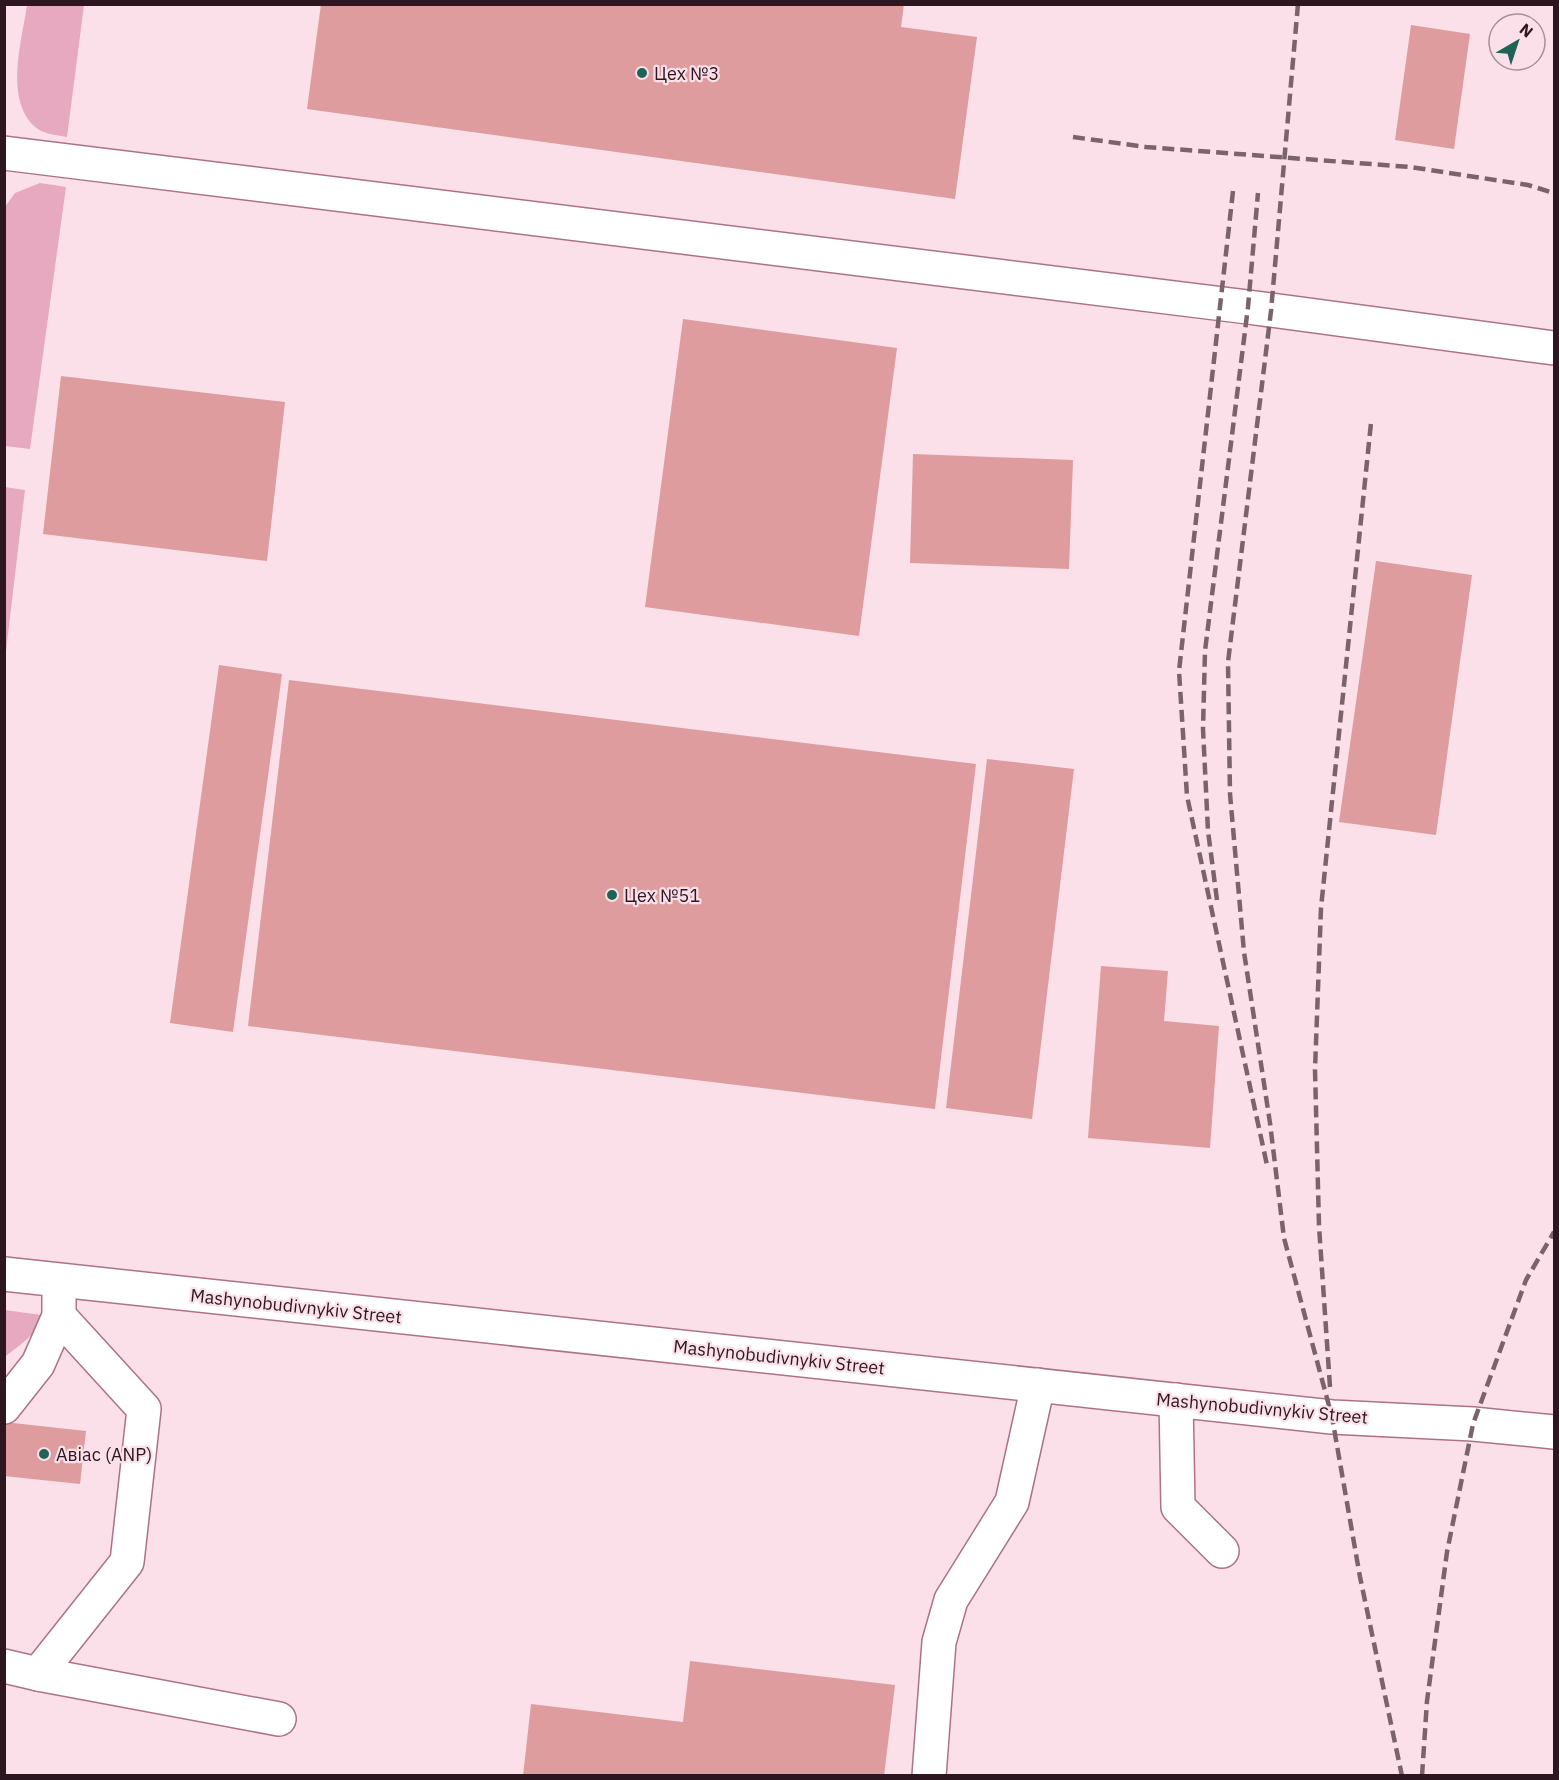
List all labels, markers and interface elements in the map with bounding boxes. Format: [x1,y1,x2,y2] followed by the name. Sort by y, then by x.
[1487,12,1547,72] north arrow
[1516,19,1537,42] text: N
[654,62,719,85] place label: Цех №3
[635,66,649,80] marker: Цех №3
[624,884,700,907] place label: Цех №51
[605,888,619,902] marker: Цех №51
[189,1283,403,1329] street label: Mashynobudivnykiv Street
[672,1334,886,1380] street label: Mashynobudivnykiv Street
[1155,1387,1369,1429] street label: Mashynobudivnykiv Street
[56,1443,152,1466] place label: Авіас (ANP)
[37,1447,51,1461] marker: Авіас (ANP)

